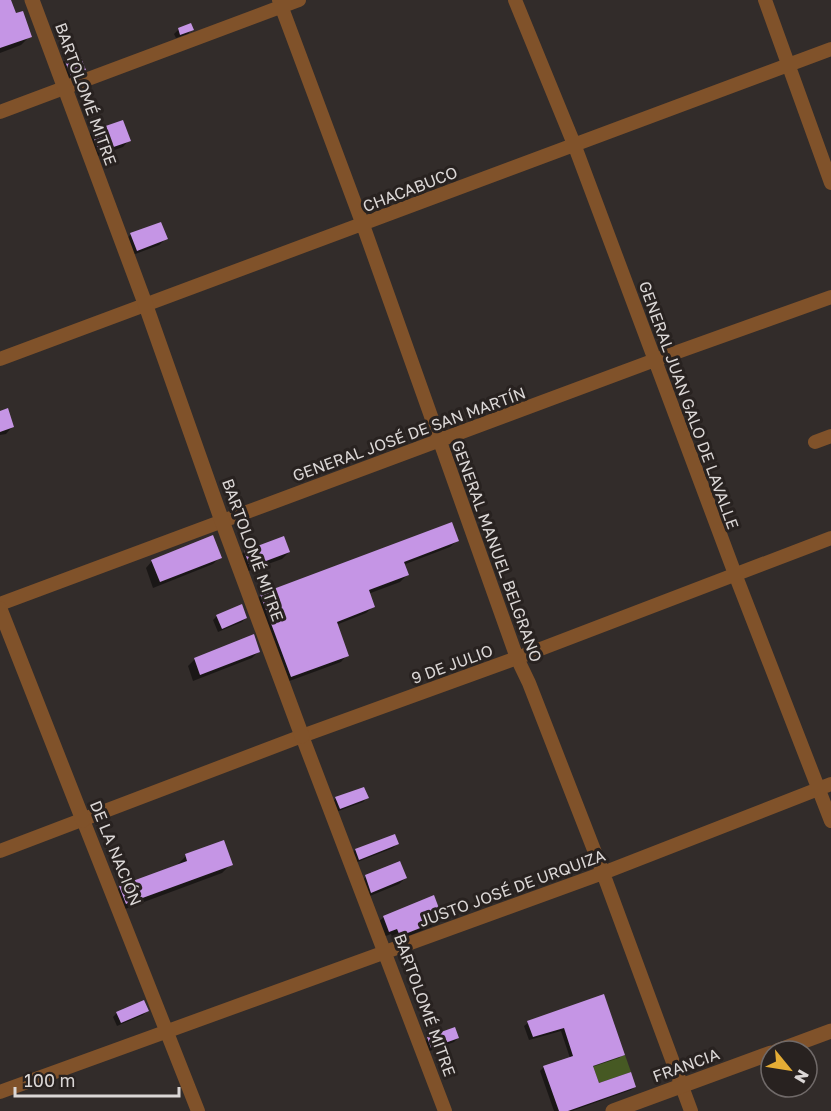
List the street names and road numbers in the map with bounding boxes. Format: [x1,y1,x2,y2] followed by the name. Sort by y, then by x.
[51,20,121,168] street label: BARTOLOMÉ MITRE
[360,162,460,216] street label: CHACABUCO
[635,278,743,532] street label: GENERAL JUAN GALO DE LAVALLE
[290,382,528,486] street label: GENERAL JOSÉ DE SAN MARTÍN
[447,437,547,665] street label: GENERAL MANUEL BELGRANO
[218,476,288,624] street label: BARTOLOMÉ MITRE
[409,640,495,688] street label: 9 DE JULIO
[86,797,146,909] street label: DE LA NACIÓN
[416,845,608,931] street label: JUSTO JOSÉ DE URQUIZA
[390,931,460,1079] street label: BARTOLOMÉ MITRE
[650,1044,723,1086] street label: FRANCIA

